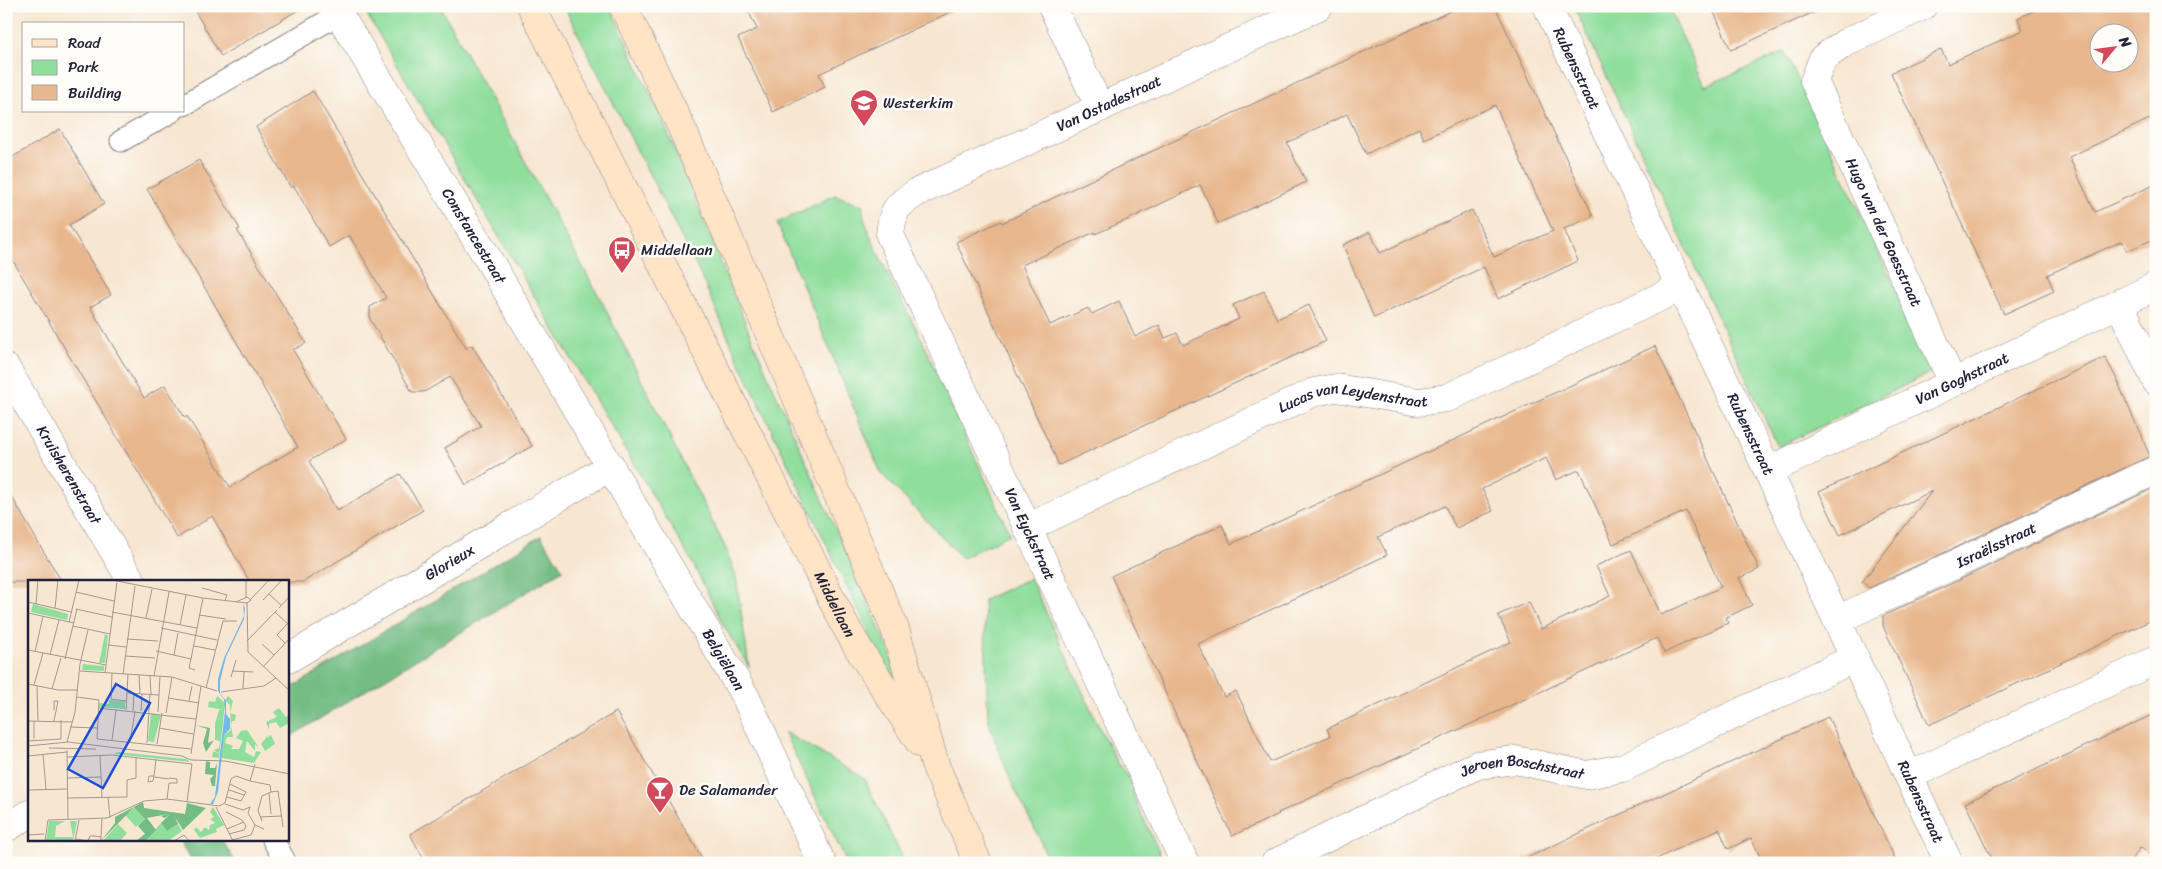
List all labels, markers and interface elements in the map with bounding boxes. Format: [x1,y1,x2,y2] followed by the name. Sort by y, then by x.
[22,22,185,112] legend
[2090,22,2140,72] north arrow
[1546,23,1608,114] street label: Rubensstraat
[68,30,101,56] text: Road
[2111,31,2138,53] text: N
[68,54,99,80] text: Park
[1052,68,1166,139] street label: Van Ostadestraat
[68,80,122,106] text: Building
[849,88,879,127] school or university icon: Westerkim
[883,90,953,116] place label: Westerkim
[1838,153,1929,311] street label: Hugo van der Goesstraat
[435,183,514,290] street label: Constancestraat
[607,235,637,274] bus stop icon: Middellaan
[641,237,713,263] place label: Middellaan
[1911,345,2014,412] street label: Van Goghstraat
[1273,375,1430,420] street label: Lucas van Leydenstraat
[1720,389,1781,480] street label: Rubensstraat
[29,420,109,530] street label: Kruisherenstraat
[997,483,1063,585] street label: Van Eyckstraat
[1951,515,2041,576] street label: Israëlsstraat
[419,537,480,588] street label: Glorieux
[807,567,863,642] street label: Middellaan
[28,580,289,842] inset map
[695,624,752,696] street label: Belgiëlaan
[1454,747,1587,787] street label: Jeroen Boschstraat
[1890,756,1951,848] street label: Rubensstraat
[645,775,675,814] bar icon: De Salamander
[679,777,778,803] place label: De Salamander

